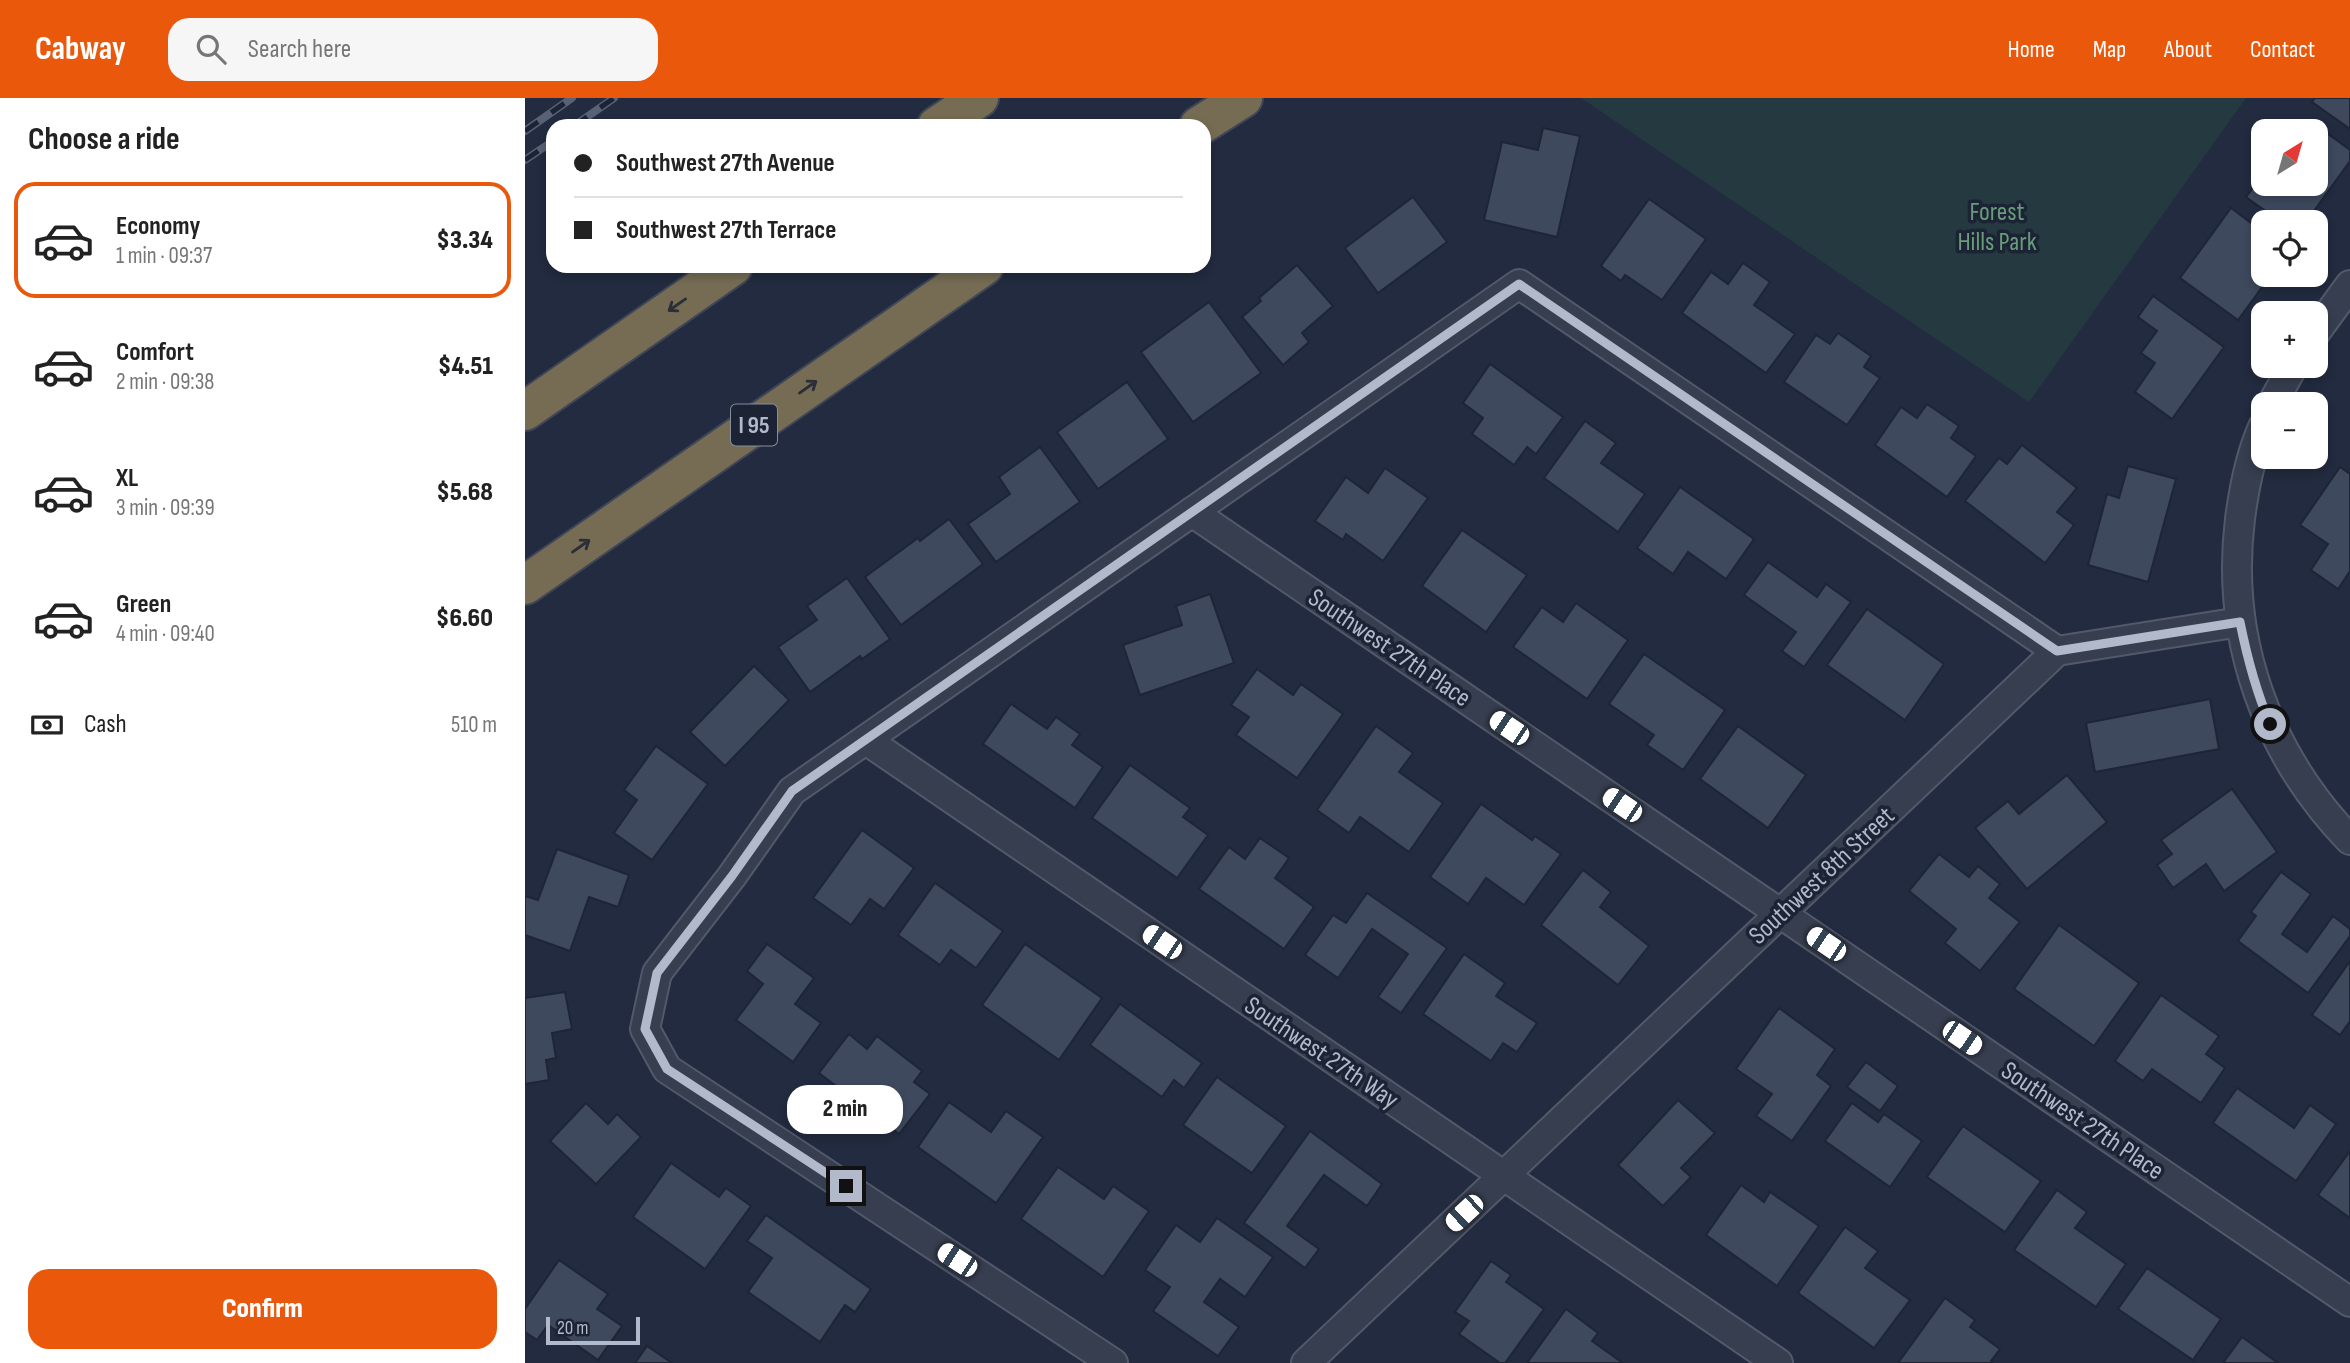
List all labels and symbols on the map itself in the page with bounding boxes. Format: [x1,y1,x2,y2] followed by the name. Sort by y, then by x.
[2251,119,2327,196] north arrow
[1957,197,2037,258] park label: Forest Hills Park
[668,298,687,312] one-way arrow
[798,380,817,394] one-way arrow
[731,404,777,446] road number: I 95
[571,539,590,553] one-way arrow
[1302,582,1476,714] street label: Southwest 27th Place
[1486,708,1533,748] car
[2254,708,2286,740] route start
[1599,785,1646,825] car
[1743,801,1901,951] street label: Southwest 8th Street
[1139,922,1186,962] car
[1803,924,1850,964] car
[1238,990,1404,1116] street label: Southwest 27th Way
[1939,1018,1986,1058] car
[1995,1055,2169,1187] street label: Southwest 27th Place
[788,1084,904,1134] callout: 2 min
[830,1170,862,1202] route end
[1442,1191,1487,1235] car
[934,1240,981,1280] car
[546,1314,641,1346] scale bar

